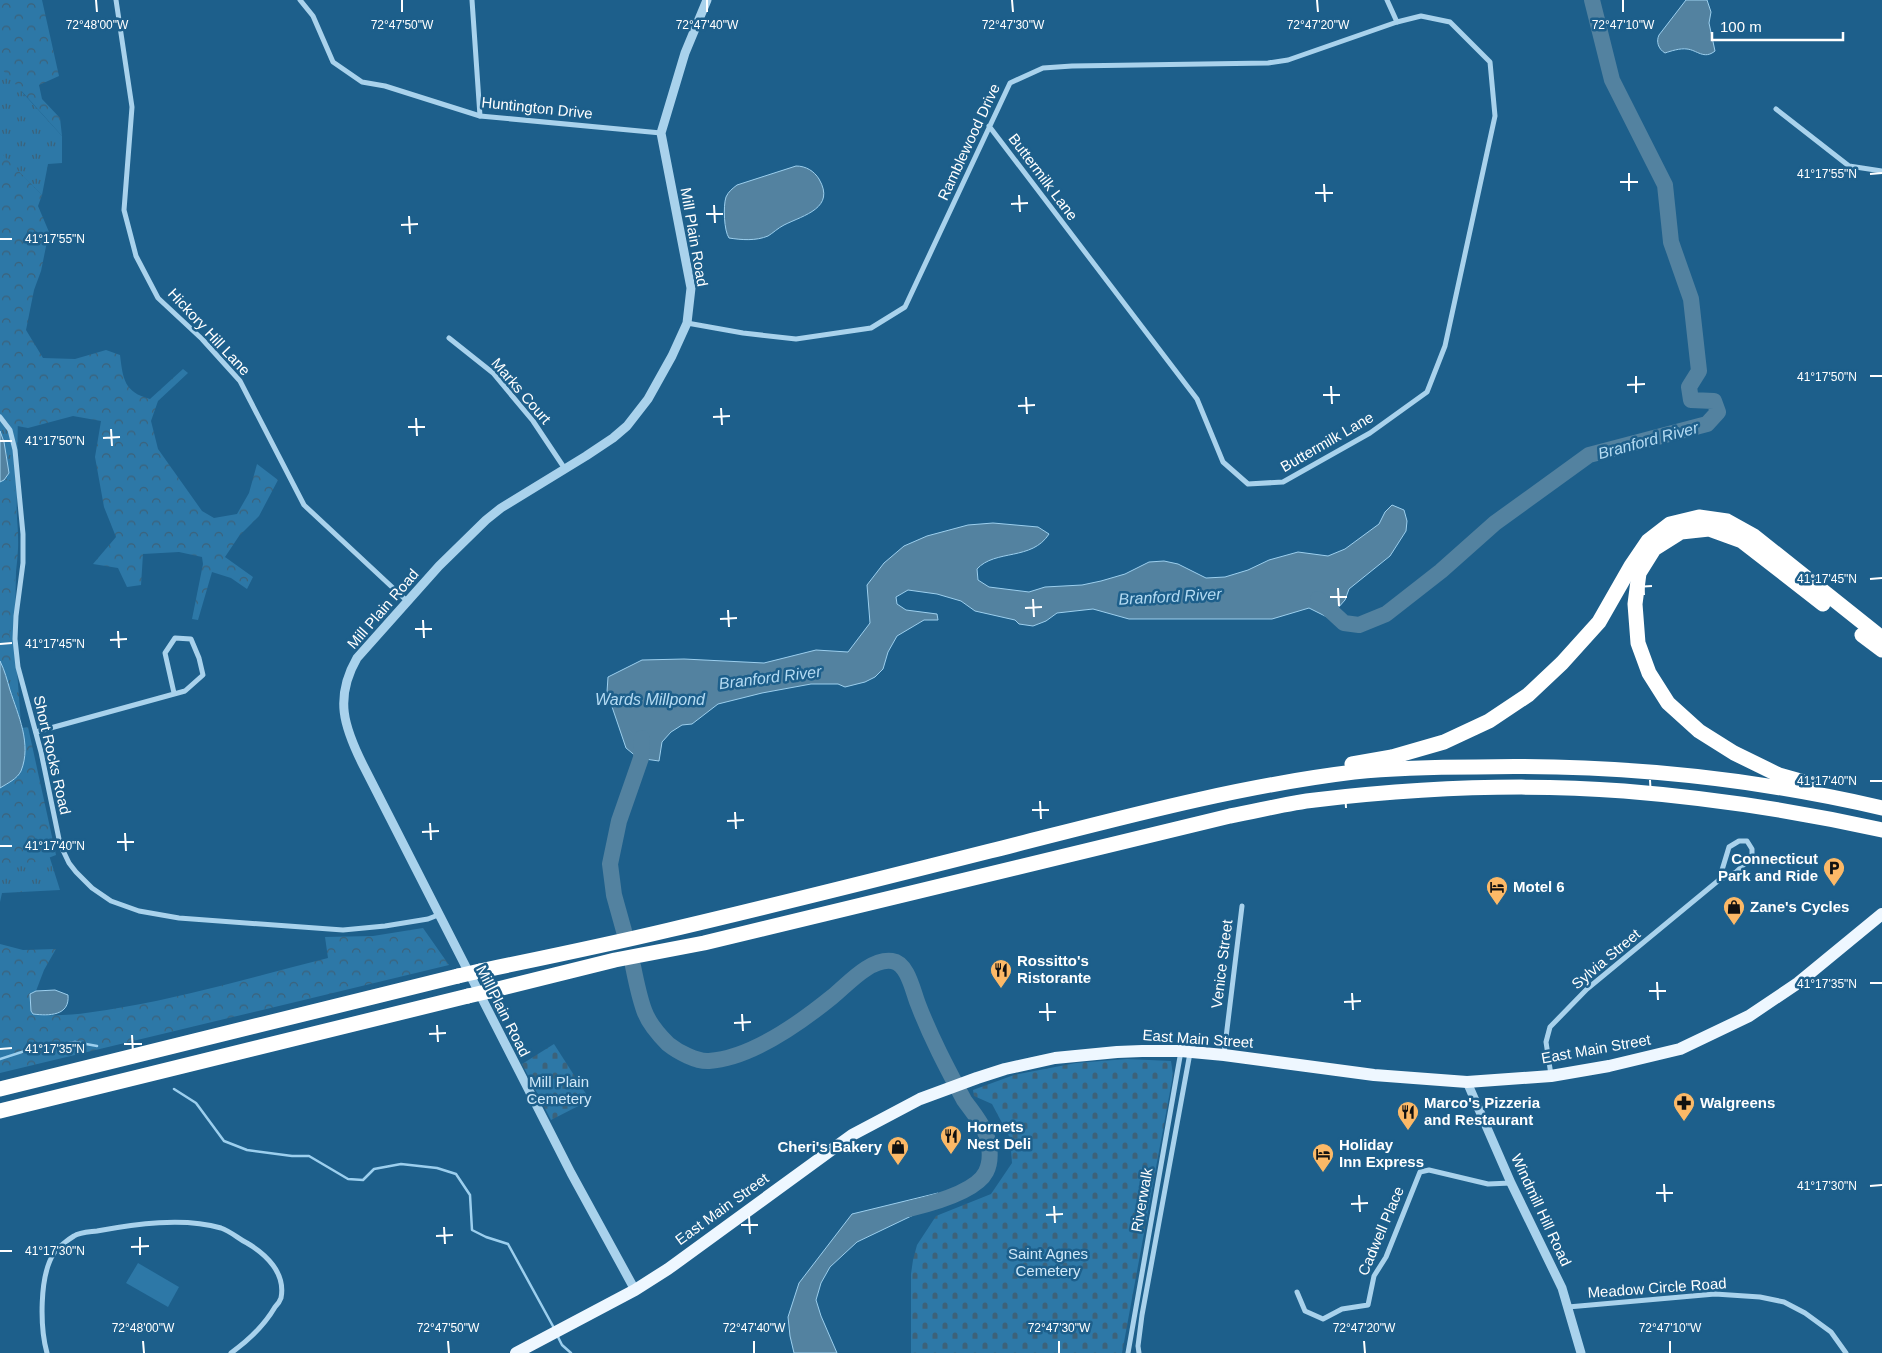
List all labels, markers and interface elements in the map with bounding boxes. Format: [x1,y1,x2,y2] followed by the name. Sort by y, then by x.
[1712,10,1843,42] scale bar
[66,18,129,32] text: 72°48'00"W
[371,18,434,32] text: 72°47'50"W
[676,18,739,32] text: 72°47'40"W
[982,18,1045,32] text: 72°47'30"W
[1287,18,1350,32] text: 72°47'20"W
[1592,18,1655,32] text: 72°47'10"W
[1720,18,1762,35] text: 100 m
[934,81,1003,203] street label: Ramblewood Drive
[481,93,594,122] street label: Huntington Drive
[1005,130,1082,223] street label: Buttermilk Lane
[1797,167,1857,181] text: 41°17'55"N
[677,186,712,288] street label: Mill Plain Road
[25,232,85,246] text: 41°17'55"N
[165,285,254,379] street label: Hickory Hill Lane
[488,354,555,428] street label: Marks Court
[1797,370,1857,384] text: 41°17'50"N
[1277,408,1376,475] street label: Buttermilk Lane
[1596,419,1701,462] water label: Branford River
[25,434,85,448] text: 41°17'50"N
[343,565,422,652] street label: Mill Plain Road
[1797,572,1857,586] text: 41°17'45"N
[1118,585,1223,608] water label: Branford River
[25,637,85,651] text: 41°17'45"N
[718,663,823,692] water label: Branford River
[595,691,706,708] water label: Wards Millpond
[31,694,74,816] street label: Short Rocks Road
[1797,774,1857,788] text: 41°17'40"N
[25,839,85,853] text: 41°17'40"N
[1718,850,1818,884] place label: Connecticut Park and Ride
[1822,856,1846,887] parking icon: Connecticut Park and Ride
[1485,875,1509,906] hotel icon: Motel 6
[1513,878,1565,895] place label: Motel 6
[1722,895,1746,926] shop icon: Zane's Cycles
[1750,898,1849,915] place label: Zane's Cycles
[1208,918,1235,1009] street label: Venice Street
[1568,925,1644,992] street label: Sylvia Street
[1017,952,1091,986] place label: Rossitto's Ristorante
[989,958,1013,989] restaurant icon: Rossitto's Ristorante
[473,962,534,1059] street label: Mill Plain Road
[1797,977,1857,991] text: 41°17'35"N
[1142,1026,1255,1051] street label: East Main Street
[1540,1030,1653,1067] street label: East Main Street
[25,1042,85,1056] text: 41°17'35"N
[526,1073,592,1107] park label: Mill Plain Cemetery
[1672,1091,1696,1122] pharmacy icon: Walgreens
[1424,1094,1541,1128] place label: Marco's Pizzeria and Restaurant
[1700,1094,1775,1111] place label: Walgreens
[1396,1100,1420,1131] restaurant icon: Marco's Pizzeria and Restaurant
[967,1118,1031,1152] place label: Hornets Nest Deli
[939,1124,963,1155] restaurant icon: Hornets Nest Deli
[886,1135,910,1166] shop icon: Cheri's Bakery
[1339,1136,1424,1170] place label: Holiday Inn Express
[778,1138,883,1155] place label: Cheri's Bakery
[1311,1142,1335,1173] hotel icon: Holiday Inn Express
[1508,1151,1575,1269] street label: Windmill Hill Road
[1127,1166,1156,1233] street label: Riverwalk
[672,1169,772,1248] street label: East Main Street
[1797,1179,1857,1193] text: 41°17'30"N
[1354,1184,1407,1278] street label: Cadwell Place
[25,1244,85,1258] text: 41°17'30"N
[1008,1245,1088,1279] park label: Saint Agnes Cemetery
[1587,1274,1727,1301] street label: Meadow Circle Road
[112,1321,175,1335] text: 72°48'00"W
[417,1321,480,1335] text: 72°47'50"W
[723,1321,786,1335] text: 72°47'40"W
[1028,1321,1091,1335] text: 72°47'30"W
[1333,1321,1396,1335] text: 72°47'20"W
[1639,1321,1702,1335] text: 72°47'10"W

